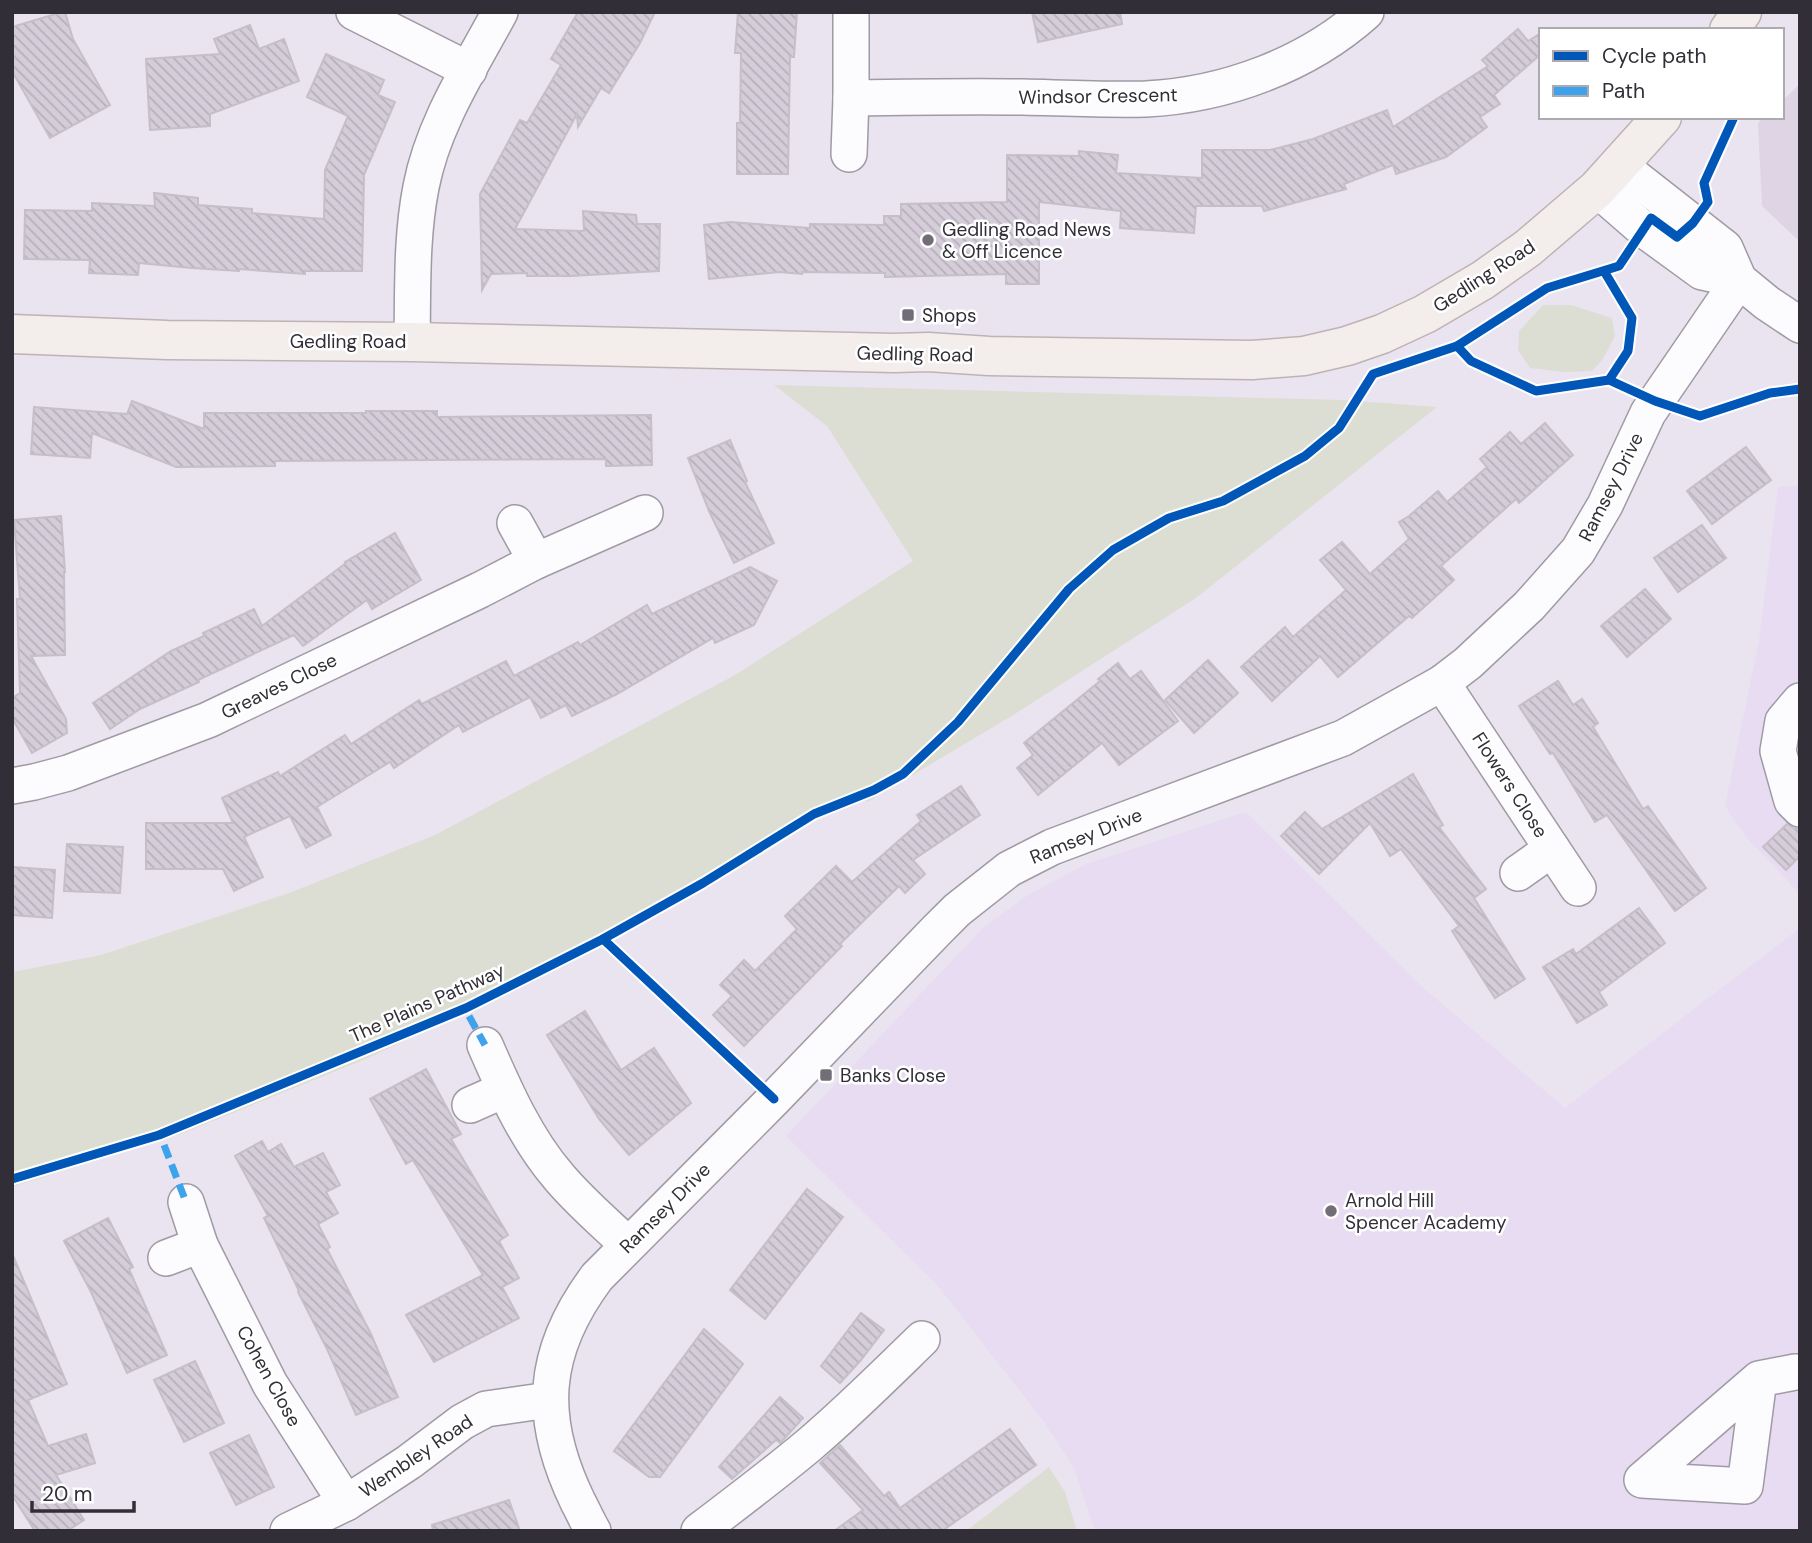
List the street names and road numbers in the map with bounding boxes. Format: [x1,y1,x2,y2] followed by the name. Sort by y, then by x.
[1018,82,1178,110] street label: Windsor Crescent
[1428,234,1540,318] street label: Gedling Road
[290,329,406,354] street label: Gedling Road
[856,340,974,368] street label: Gedling Road
[1573,428,1649,546] street label: Ramsey Drive
[217,647,341,725] street label: Greaves Close
[1466,727,1554,843] street label: Flowers Close
[1026,802,1146,870] street label: Ramsey Drive
[346,957,509,1048] street label: The Plains Pathway
[614,1157,716,1259] street label: Ramsey Drive
[231,1321,307,1431] street label: Cohen Close
[354,1409,478,1503] street label: Wembley Road

